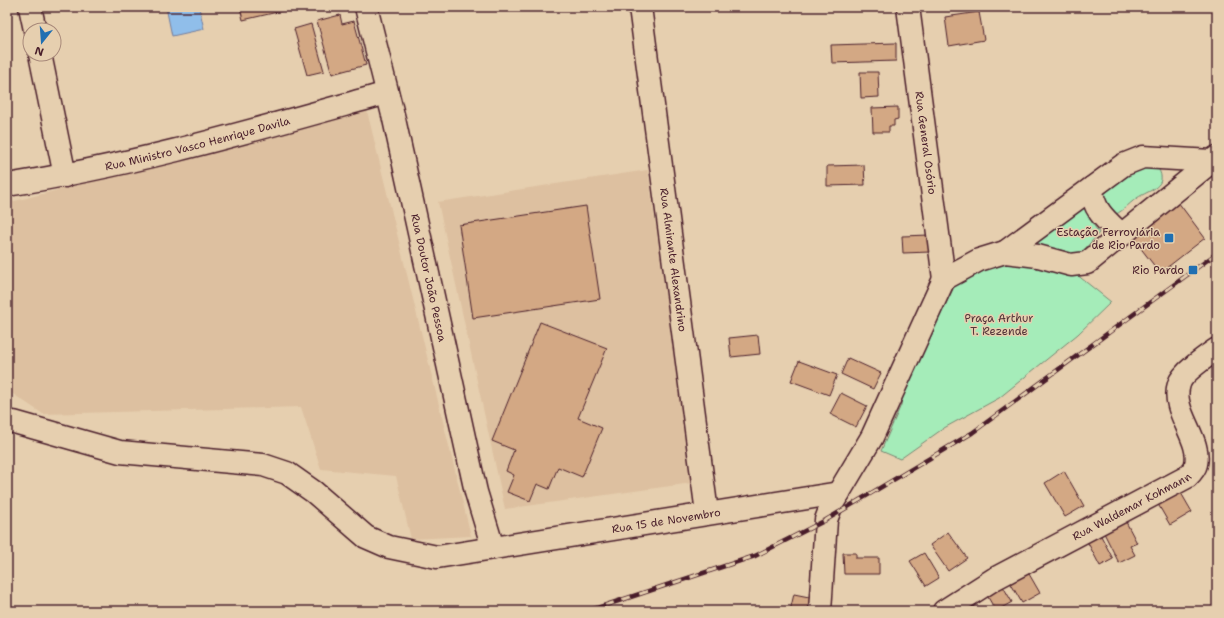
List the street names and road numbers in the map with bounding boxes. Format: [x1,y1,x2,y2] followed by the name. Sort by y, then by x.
[912,90,940,196] street label: Rua General Osório
[104,113,292,174] street label: Rua Ministro Vasco Henrique Davila
[657,187,690,333] street label: Rua Almirante Alexandrino
[408,212,450,343] street label: Rua Doutor João Pessoa
[1070,469,1195,544] street label: Rua Waldemar Kohmann
[611,504,722,537] street label: Rua 15 de Novembro

